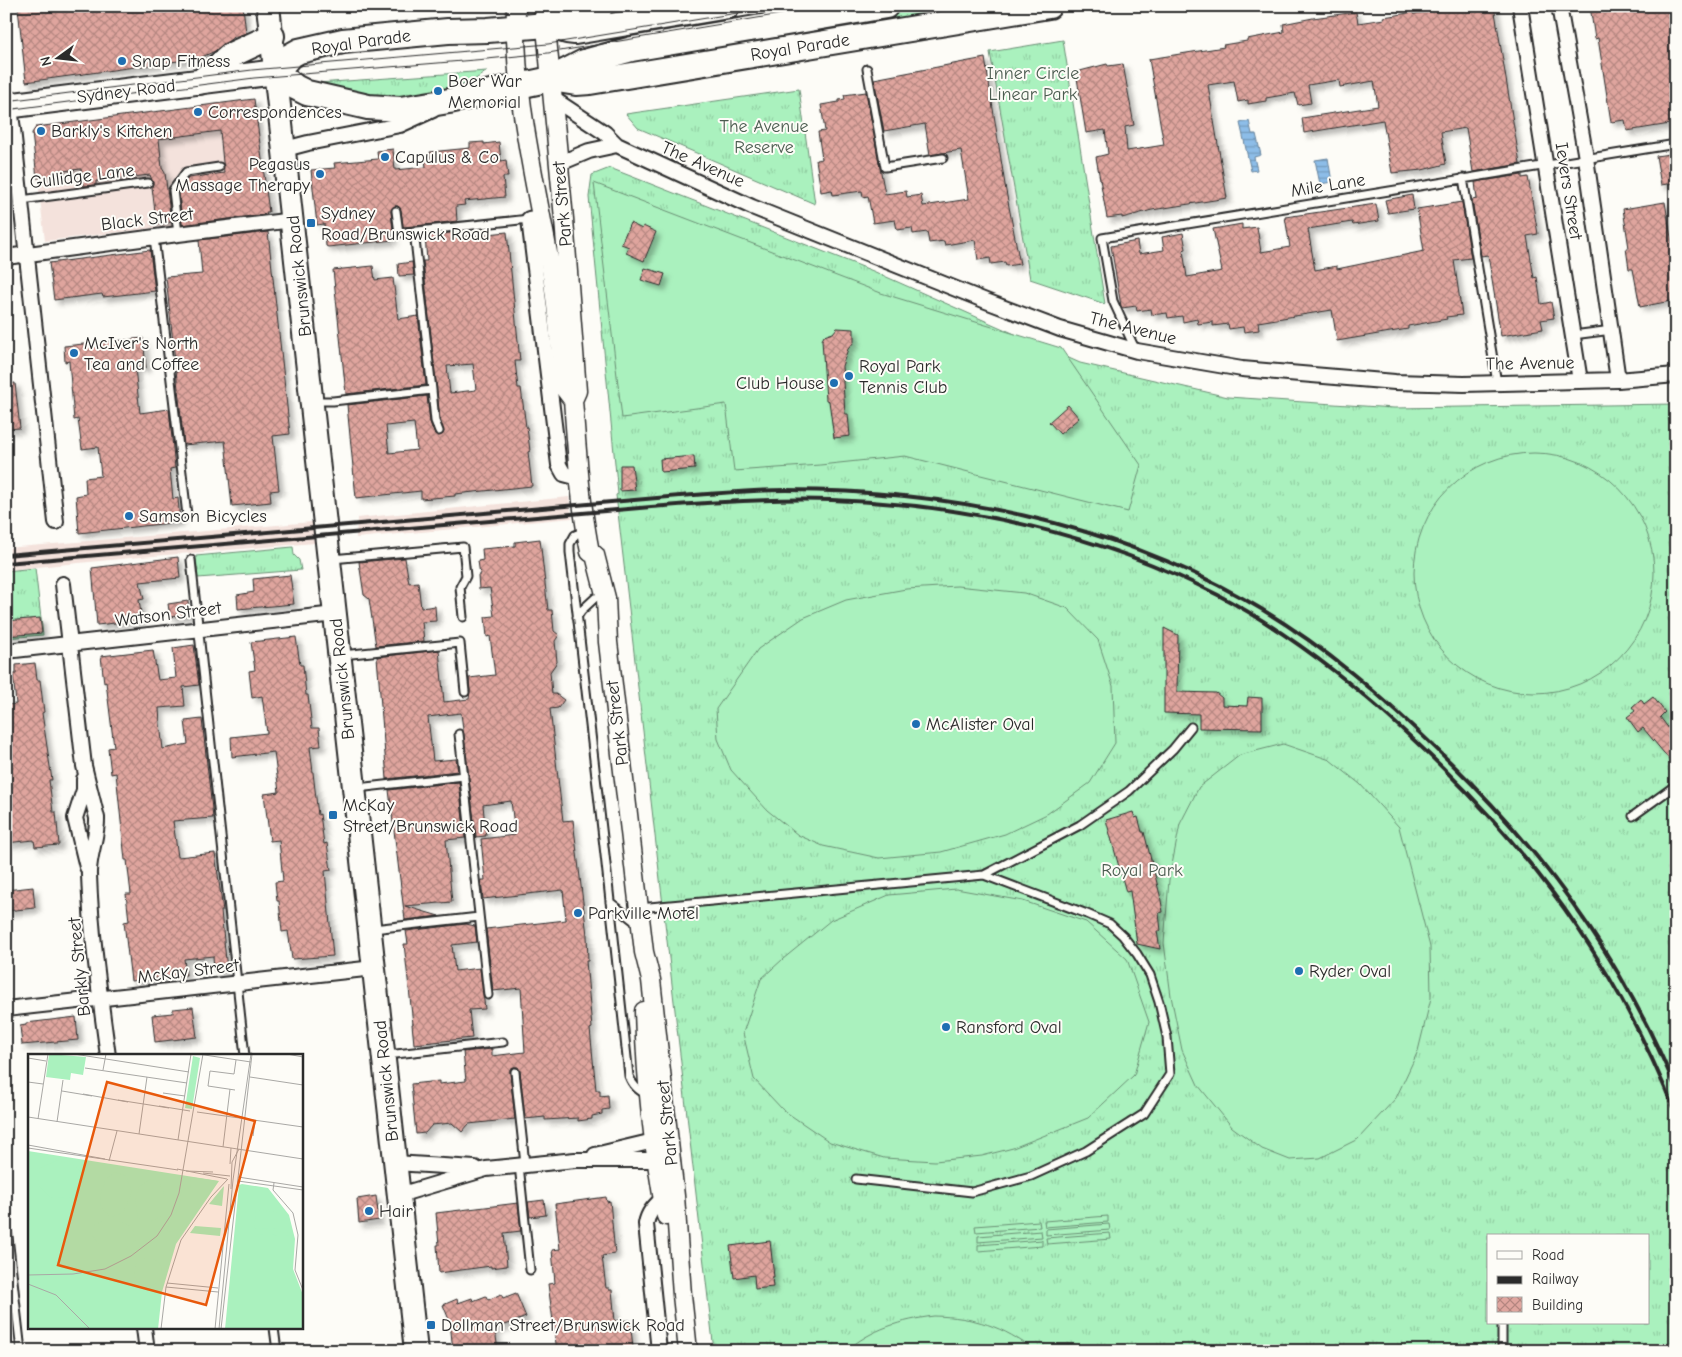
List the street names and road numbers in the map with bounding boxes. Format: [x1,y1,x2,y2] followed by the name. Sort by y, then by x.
[310,25,412,60] street label: Royal Parade
[749,29,851,66] street label: Royal Parade
[76,75,177,108] street label: Sydney Road
[658,137,748,192] street label: The Avenue
[1550,141,1587,242] street label: Ievers Street
[29,160,136,193] street label: Gullidge Lane
[548,160,577,247] street label: Park Street
[1289,169,1367,202] street label: Mile Lane
[100,203,195,236] street label: Black Street
[283,214,316,338] street label: Brunswick Road
[1087,308,1179,349] street label: The Avenue
[1485,352,1575,375] street label: The Avenue
[114,597,223,631] street label: Watson Street
[326,617,359,741] street label: Brunswick Road
[602,678,633,767] street label: Park Street
[64,916,95,1017] street label: Barkly Street
[136,955,241,988] street label: McKay Street
[370,1019,403,1143] street label: Brunswick Road
[652,1078,682,1167] street label: Park Street

